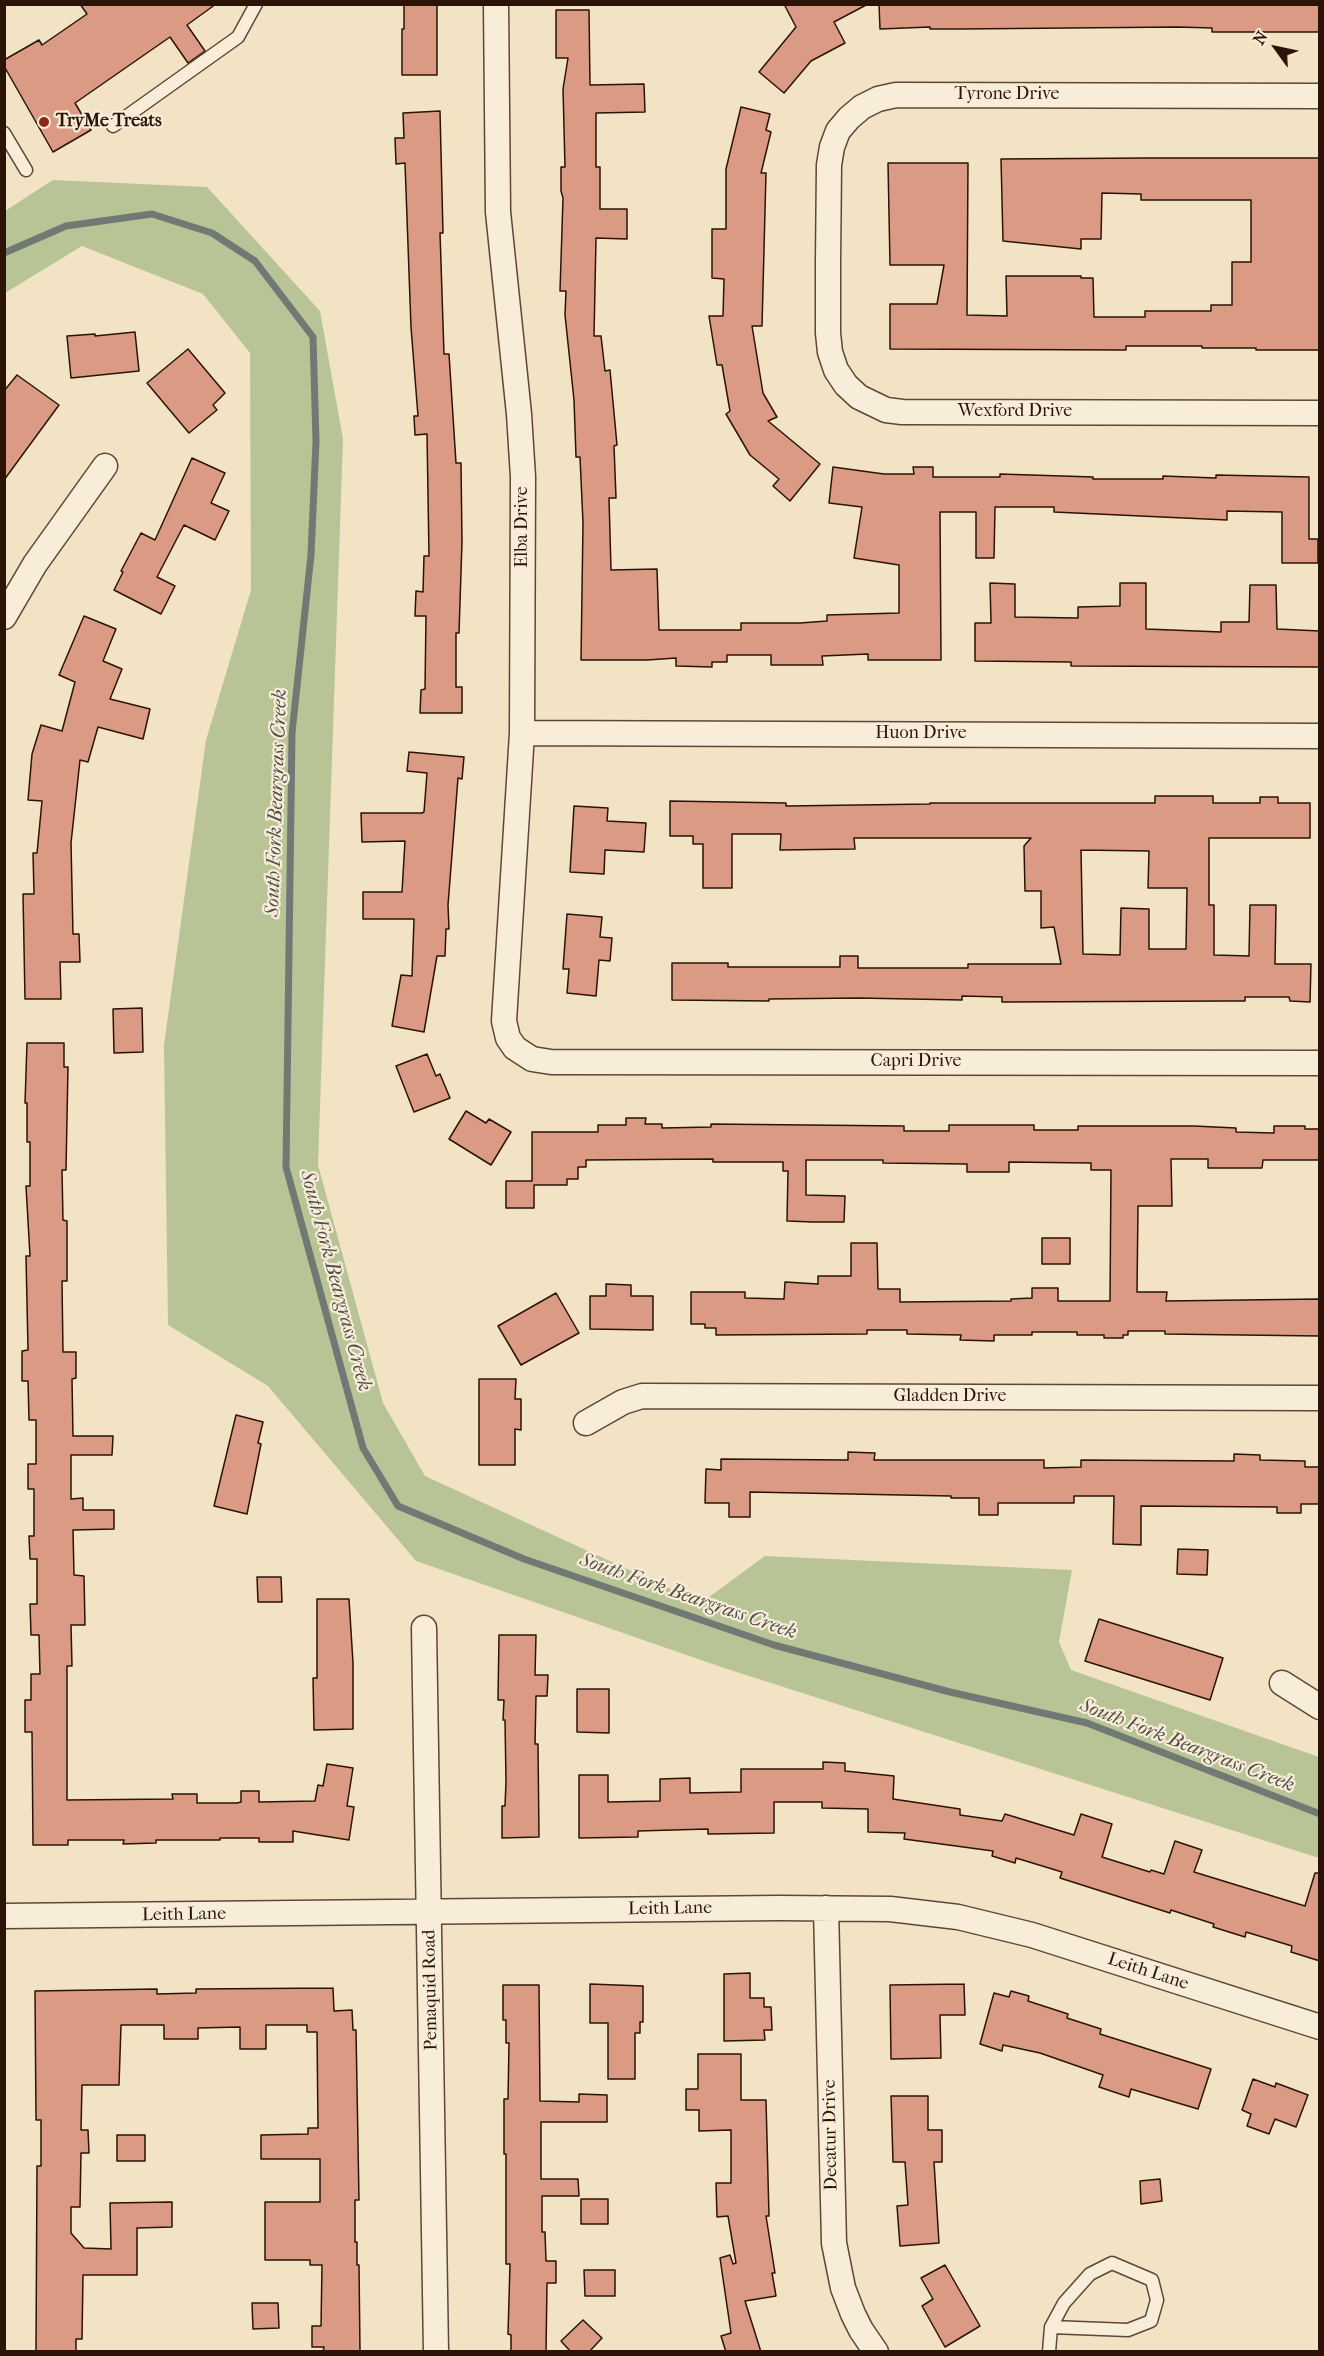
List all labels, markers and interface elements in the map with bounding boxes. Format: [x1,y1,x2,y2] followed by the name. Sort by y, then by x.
[1246,18,1306,78] north arrow
[1249,28,1272,48] text: N
[954,84,1060,106] street label: Tyrone Drive
[56,111,162,133] place label: TryMe Treats
[37,115,51,129] marker: TryMe Treats
[958,401,1072,423] street label: Wexford Drive
[512,486,534,568] street label: Elba Drive
[261,689,293,917] water label: South Fork Beargrass Creek
[875,723,967,745] street label: Huon Drive
[871,1051,961,1073] street label: Capri Drive
[294,1168,376,1394] water label: South Fork Beargrass Creek
[894,1386,1006,1408] street label: Gladden Drive
[576,1549,800,1645] water label: South Fork Beargrass Creek
[1076,1694,1298,1798] water label: South Fork Beargrass Creek
[628,1897,712,1921] street label: Leith Lane
[142,1903,226,1927] street label: Leith Lane
[419,1929,443,2051] street label: Pemaquid Road
[1105,1949,1191,1995] street label: Leith Lane
[819,2079,843,2191] street label: Decatur Drive

